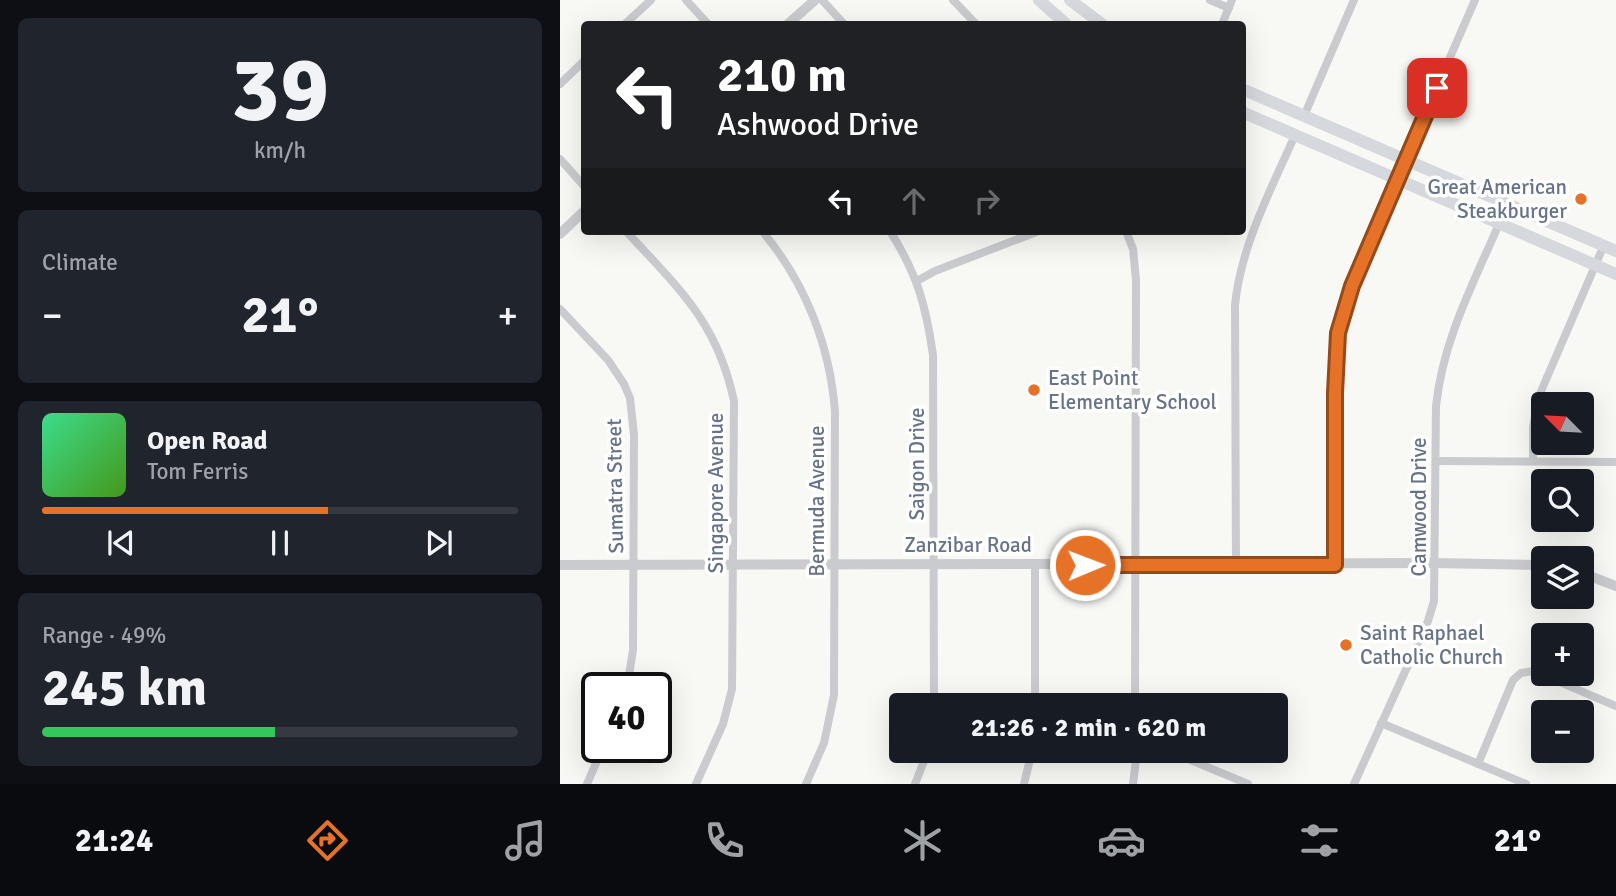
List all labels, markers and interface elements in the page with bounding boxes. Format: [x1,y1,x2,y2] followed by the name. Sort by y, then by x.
[231,34,329,147] text: 39
[717,45,847,105] text: 210 m
[602,49,693,140] icon: left
[1407,58,1467,118] pin
[1418,69,1456,107] icon: arrive
[717,105,919,144] text: Ashwood Drive
[254,136,306,165] text: km/h
[1427,174,1567,224] place label: Great American Steakburger
[822,182,860,220] icon: left
[895,182,933,220] icon: ahead
[968,182,1006,220] icon: right
[1573,191,1589,207] marker: Great American Steakburger
[42,248,118,277] text: Climate
[242,283,318,347] text: 21°
[42,292,63,339] text: −
[497,292,518,339] text: +
[1048,365,1217,415] place label: East Point Elementary School
[1026,382,1042,398] marker: East Point Elementary School
[1531,392,1594,455] north arrow
[1531,392,1594,763] map controls
[904,407,930,521] street label: Saigon Drive
[703,413,729,573] street label: Singapore Avenue
[601,418,629,554] street label: Sumatra Street
[147,425,268,457] text: Open Road
[804,425,830,577] street label: Bermuda Avenue
[1406,437,1432,577] street label: Camwood Drive
[147,457,248,486] text: Tom Ferris
[1531,469,1594,532] button: search
[102,524,140,562] icon: previous
[261,524,299,562] icon: pause
[420,524,458,562] icon: next
[1048,528,1122,602] position arrow
[904,532,1032,558] street label: Zanzibar Road
[1531,546,1594,609] button: layers
[1360,620,1503,670] place label: Saint Raphael Catholic Church
[42,621,166,650] text: Range · 49%
[1531,623,1594,686] button: +
[1338,637,1354,653] marker: Saint Raphael Catholic Church
[42,656,207,720] text: 245 km
[581,672,672,763] speed limit sign: 40
[1531,700,1594,763] button: −
[971,712,1206,744] text: 21:26 · 2 min · 620 m
[303,816,352,865] icon: directions
[501,816,550,865] icon: music
[700,816,749,865] icon: phone
[898,816,947,865] icon: climate
[1097,816,1146,865] icon: car
[1295,816,1344,865] icon: filters
[75,821,153,860] text: 21:24
[1494,821,1541,860] text: 21°

